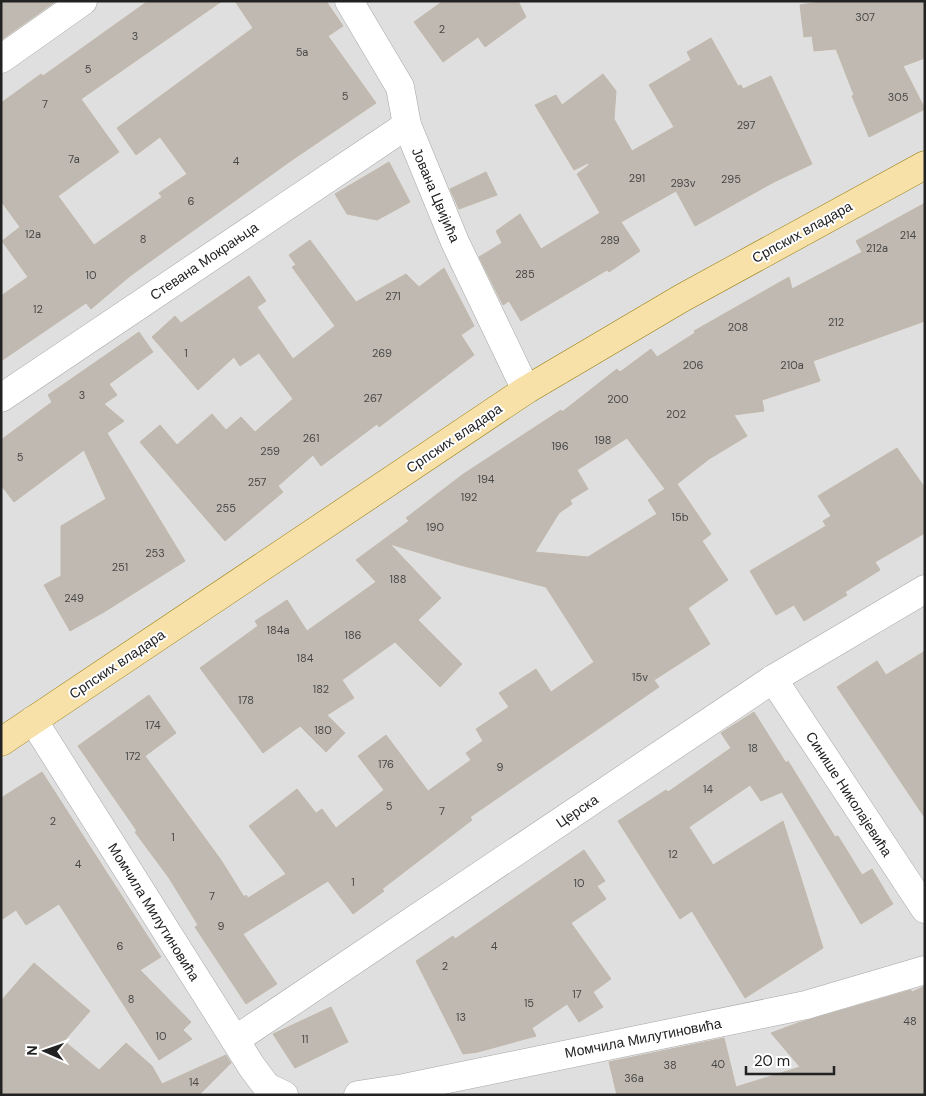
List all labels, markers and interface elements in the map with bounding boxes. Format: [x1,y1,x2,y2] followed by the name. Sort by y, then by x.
[855,10,875,24] house number: 307
[439,22,445,36] house number: 2
[132,29,138,43] house number: 3
[296,45,308,59] house number: 5a
[85,62,92,76] house number: 5
[342,89,349,103] house number: 5
[888,90,909,104] house number: 305
[42,97,48,111] house number: 7
[737,118,755,132] house number: 297
[408,145,464,245] street label: Јована Цвијића
[68,152,80,166] house number: 7a
[233,154,240,168] house number: 4
[629,171,645,185] house number: 291
[721,172,741,186] house number: 295
[670,176,696,190] house number: 293v
[188,194,195,208] house number: 6
[749,197,855,267] street label: Српских владара
[146,218,262,304] street label: Стевана Мокрањца
[25,227,41,241] house number: 12a
[900,228,917,242] house number: 214
[140,232,146,246] house number: 8
[600,233,620,247] house number: 289
[866,241,888,255] house number: 212a
[515,267,535,281] house number: 285
[86,268,96,282] house number: 10
[385,289,401,303] house number: 271
[33,302,43,316] house number: 12
[828,315,844,329] house number: 212
[728,320,748,334] house number: 208
[184,346,188,360] house number: 1
[372,346,392,360] house number: 269
[683,358,703,372] house number: 206
[780,358,804,372] house number: 210a
[79,388,85,402] house number: 3
[364,391,383,405] house number: 267
[607,392,629,406] house number: 200
[403,399,506,477] street label: Српских владара
[666,407,686,421] house number: 202
[303,431,319,445] house number: 261
[595,433,611,447] house number: 198
[551,439,569,453] house number: 196
[260,444,280,458] house number: 259
[17,450,24,464] house number: 5
[477,472,495,486] house number: 194
[248,475,266,489] house number: 257
[461,490,477,504] house number: 192
[216,501,236,515] house number: 255
[671,510,689,524] house number: 15b
[426,520,444,534] house number: 190
[145,546,165,560] house number: 253
[112,560,128,574] house number: 251
[390,572,406,586] house number: 188
[64,591,84,605] house number: 249
[267,623,289,637] house number: 184a
[66,625,169,703] street label: Српских владара
[344,628,362,642] house number: 186
[297,651,314,665] house number: 184
[632,670,648,684] house number: 15v
[313,682,329,696] house number: 182
[238,693,254,707] house number: 178
[145,718,161,732] house number: 174
[314,723,332,737] house number: 180
[802,728,896,860] street label: Синише Николајевића
[748,741,758,755] house number: 18
[125,749,141,763] house number: 172
[378,757,394,771] house number: 176
[497,760,504,774] house number: 9
[703,782,713,796] house number: 14
[552,790,602,832] street label: Церска
[386,799,393,813] house number: 5
[439,804,445,818] house number: 7
[50,814,56,828] house number: 2
[171,830,175,844] house number: 1
[104,840,204,984] street label: Момчила Милутиновића
[668,847,678,861] house number: 12
[75,857,82,871] house number: 4
[351,875,355,889] house number: 1
[574,876,584,890] house number: 10
[209,889,215,903] house number: 7
[218,919,225,933] house number: 9
[117,939,124,953] house number: 6
[491,939,498,953] house number: 4
[442,959,448,973] house number: 2
[572,987,582,1001] house number: 17
[128,992,134,1006] house number: 8
[524,996,534,1010] house number: 15
[456,1010,466,1024] house number: 13
[563,1014,723,1062] street label: Момчила Милутиновића
[903,1014,917,1028] house number: 48
[20,1026,70,1076] north arrow
[156,1029,166,1043] house number: 10
[302,1032,308,1046] house number: 11
[746,1044,834,1076] scale bar
[23,1045,41,1056] text: N
[754,1051,790,1071] text: 20 m
[711,1057,725,1071] house number: 40
[663,1058,677,1072] house number: 38
[624,1071,644,1085] house number: 36a
[189,1075,199,1089] house number: 14

